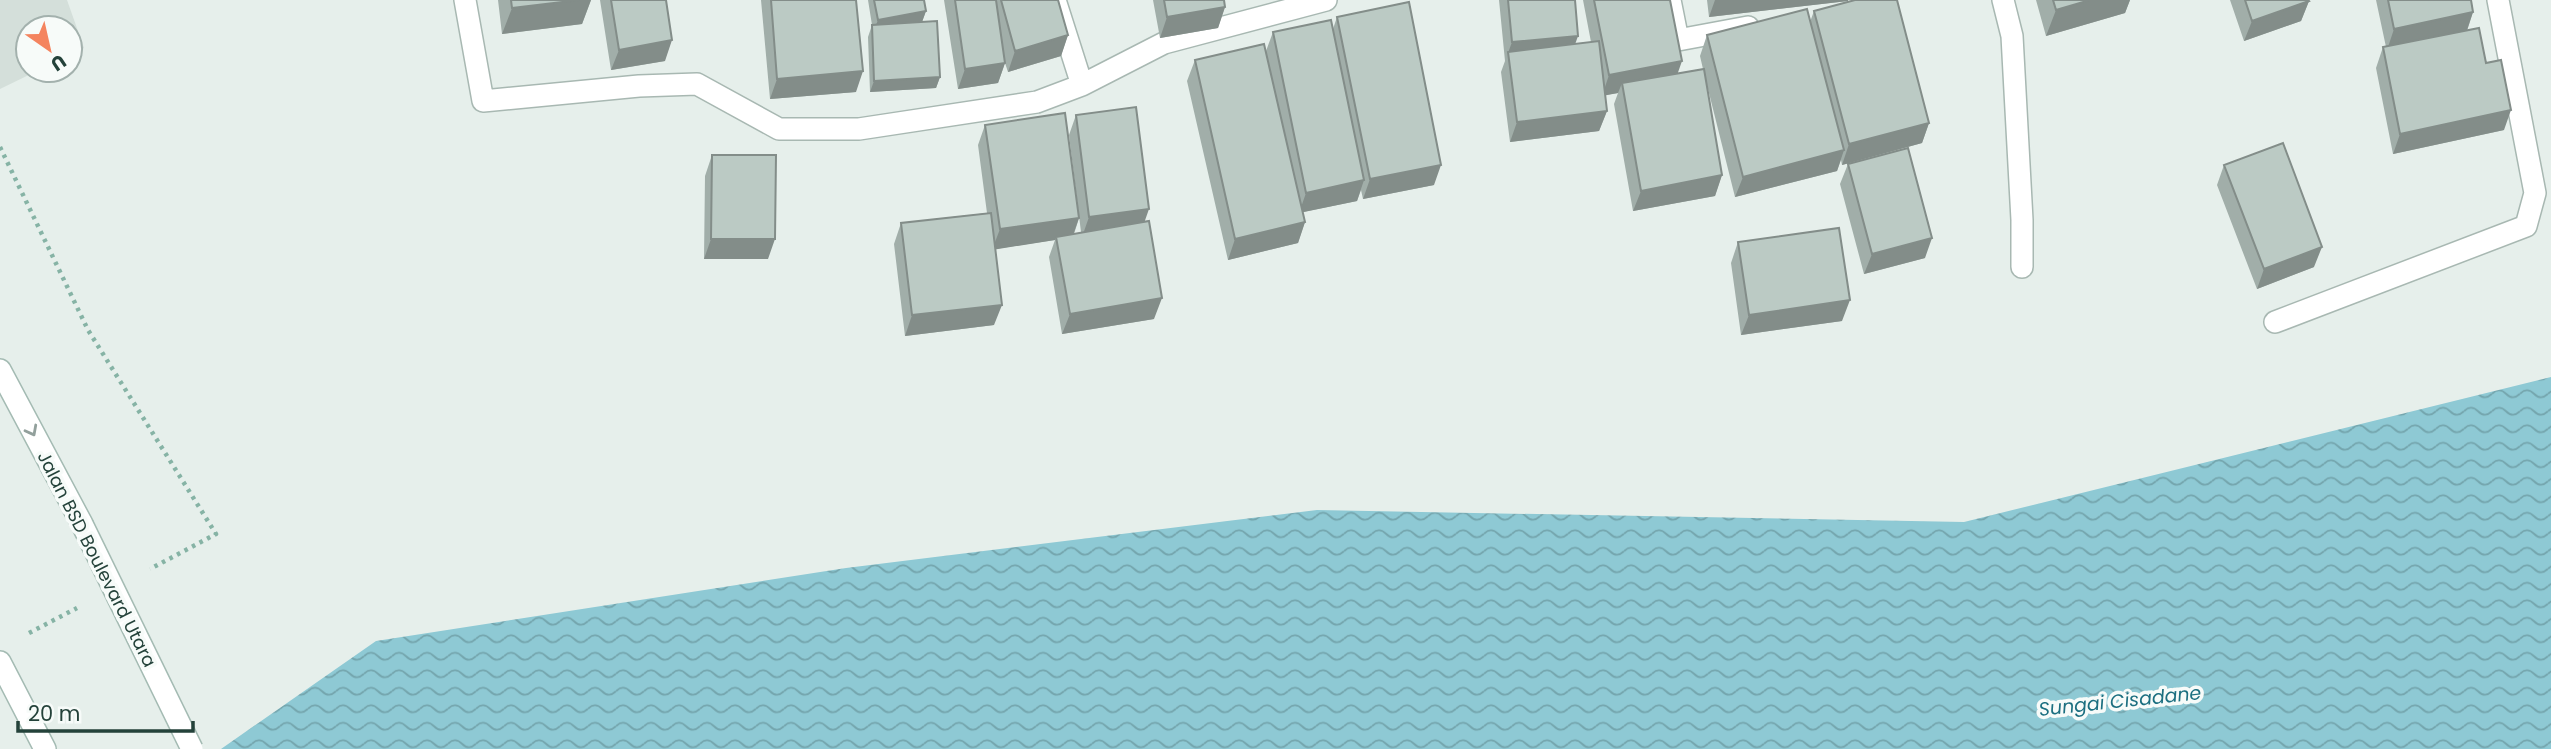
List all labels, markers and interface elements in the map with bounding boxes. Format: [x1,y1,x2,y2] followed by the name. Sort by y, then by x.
[14,14,84,84] north arrow
[45,48,71,78] text: U
[24,423,37,436] one-way arrow
[32,447,162,671] street label: Jalan BSD Boulevard Utara
[2037,679,2203,723] water label: Sungai Cisadane
[18,690,192,734] scale bar
[28,699,81,728] text: 20 m

